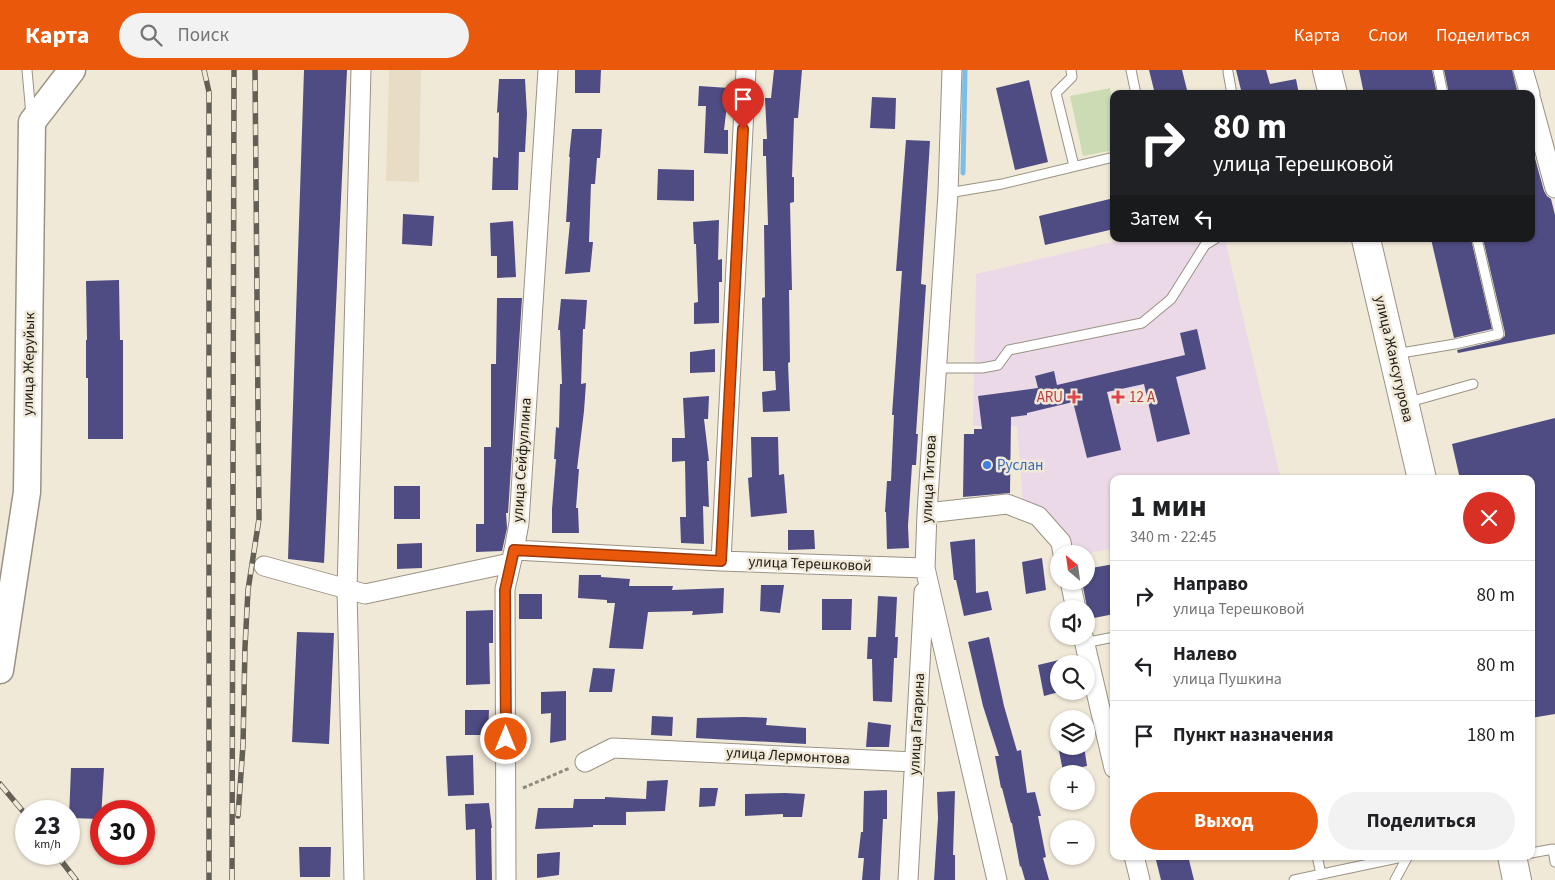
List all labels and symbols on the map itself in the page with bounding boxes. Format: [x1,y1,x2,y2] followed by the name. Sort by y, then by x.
[722,78,764,129] pin
[1369,294,1419,424] street label: улица Жансугурова
[18,312,40,416] street label: улица Жеруйык
[1037,387,1063,408] place label: ARU
[1129,387,1156,408] place label: 12 А
[1067,390,1081,404] marker: ARU
[1111,390,1125,404] marker: 12 А
[507,397,537,523] street label: улица Сейфуллина
[916,434,942,524] street label: улица Титова
[997,455,1043,476] place label: Руслан
[981,459,993,471] marker: Руслан
[1050,545,1095,590] north arrow
[748,551,872,577] street label: улица Терешковой
[904,673,930,775] street label: улица Гагарина
[479,712,531,764] position arrow
[726,742,850,770] street label: улица Лермонтова
[90,800,155,865] speed limit sign: 30

